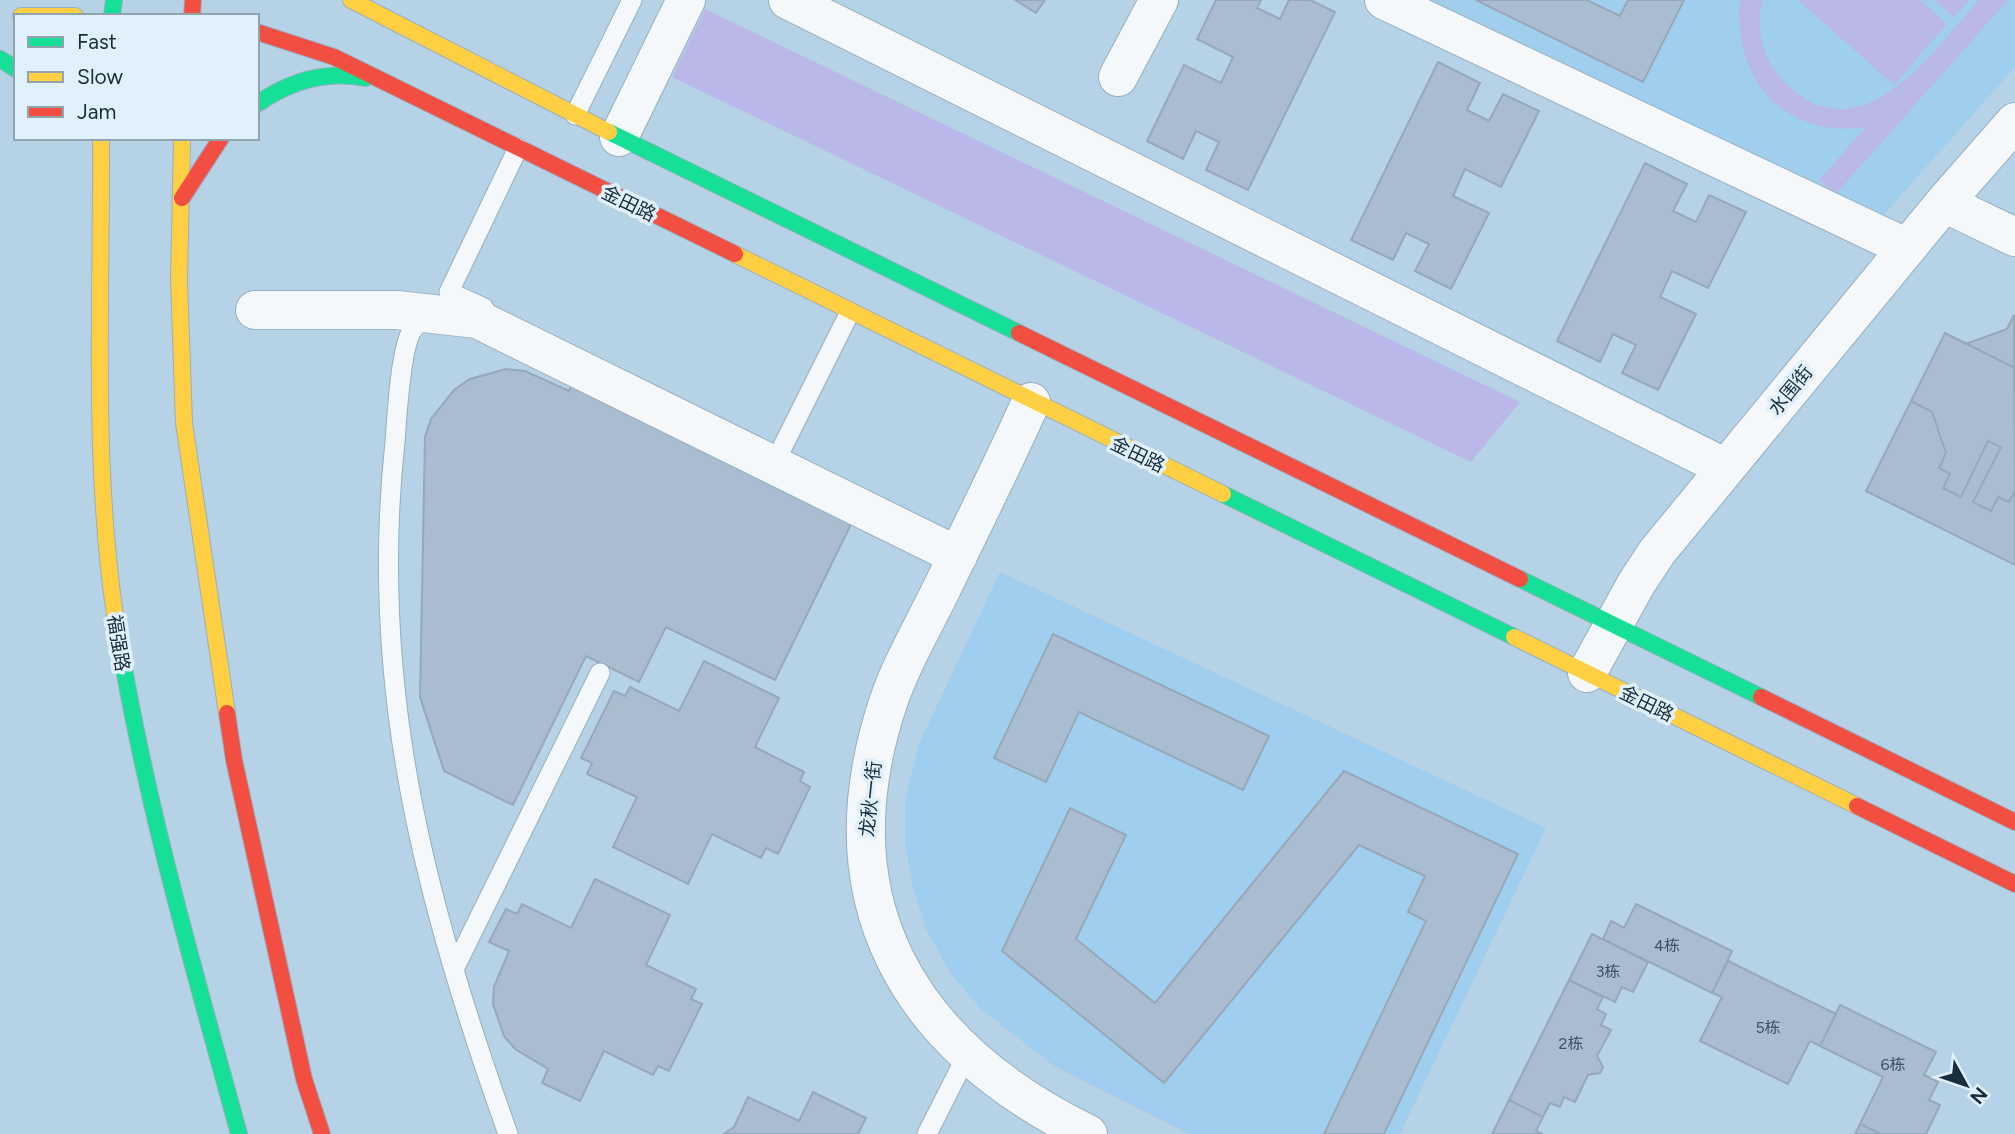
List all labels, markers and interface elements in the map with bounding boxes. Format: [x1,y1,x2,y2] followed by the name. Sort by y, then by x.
[14,14,259,140] legend
[77,29,117,54] text: Fast
[77,64,123,89] text: Slow
[77,99,116,124] text: Jam
[598,181,659,226] street label: 金田路
[1764,361,1817,420] street label: 水围街
[1107,432,1168,477] street label: 金田路
[103,613,134,673] street label: 福强路
[1616,681,1677,726] street label: 金田路
[855,760,886,838] street label: 龙秋一街
[1654,936,1680,955] house number: 4栋
[1596,962,1620,981] house number: 3栋
[1755,1018,1781,1037] house number: 5栋
[1559,1034,1583,1053] house number: 2栋
[1931,1050,2001,1120] north arrow
[1880,1055,1906,1074] house number: 6栋
[1965,1083,1992,1109] text: N

